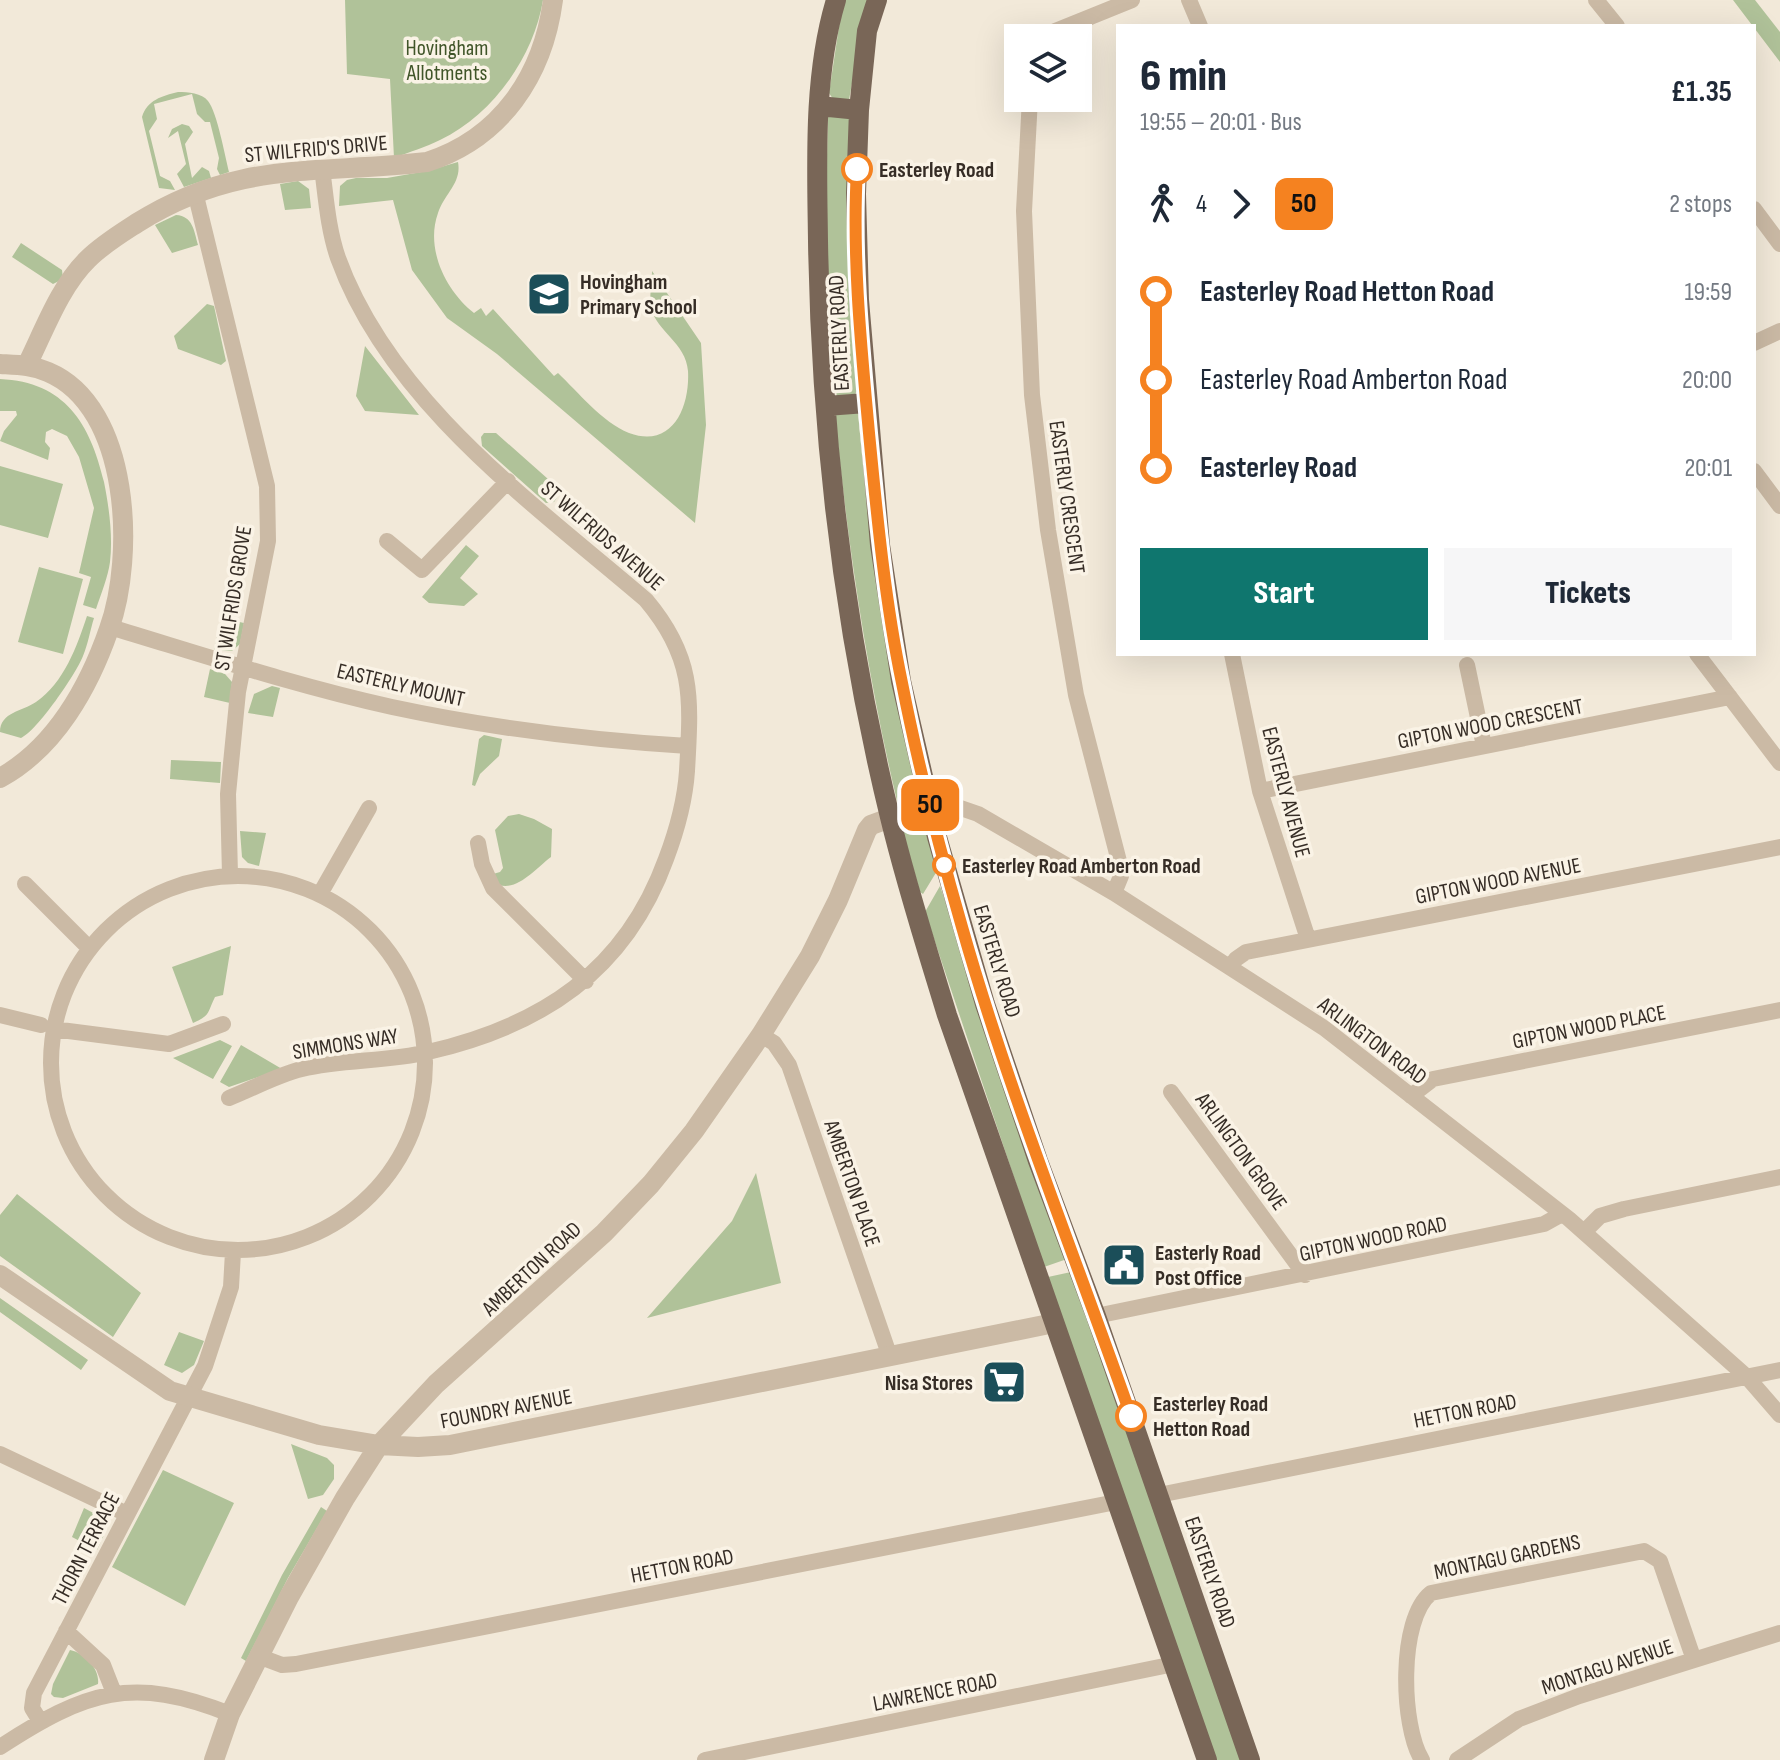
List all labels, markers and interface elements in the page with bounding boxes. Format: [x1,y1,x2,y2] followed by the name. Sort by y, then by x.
[1004,24,1092,112] map controls
[1004,24,1092,112] button: layers
[406,35,488,87] park label: Hovingham Allotments
[1140,50,1227,103] text: 6 min
[1671,74,1732,110] text: £1.35
[1140,107,1302,138] text: 19:55 – 20:01 · Bus
[243,130,389,169] street label: ST WILFRID'S DRIVE
[842,154,872,184] marker: Easterley Road
[879,157,994,184] place label: Easterley Road
[1140,182,1184,226] icon: walk
[1219,182,1263,226] icon: forward
[1291,187,1317,220] text: 50
[1196,189,1207,220] text: 4
[1669,189,1732,220] text: 2 stops
[580,269,697,321] place label: Hovingham Primary School
[525,270,573,318] school or university icon: Hovingham Primary School
[823,274,856,392] street label: EASTERLY ROAD
[1200,274,1494,310] text: Easterley Road Hetton Road
[1685,277,1732,308] text: 19:59
[1200,362,1507,398] text: Easterley Road Amberton Road
[1682,365,1732,396] text: 20:00
[1042,419,1091,576] street label: EASTERLY CRESCENT
[1200,450,1357,486] text: Easterley Road
[1684,453,1732,484] text: 20:01
[535,475,669,597] street label: ST WILFRIDS AVENUE
[209,524,258,673] street label: ST WILFRIDS GROVE
[1140,548,1428,640] button: Start
[1444,548,1732,640] button: Tickets
[334,658,467,713] street label: EASTERLY MOUNT
[1395,693,1585,756] street label: GIPTON WOOD CRESCENT
[1255,724,1316,861] street label: EASTERLY AVENUE
[894,779,966,831] line badge: 50
[917,788,943,821] text: 50
[1413,852,1583,911] street label: GIPTON WOOD AVENUE
[962,853,1201,880] place label: Easterley Road Amberton Road
[933,854,955,876] marker: Easterley Road Amberton Road
[967,902,1026,1021] street label: EASTERLY ROAD
[1312,991,1432,1091] street label: ARLINGTON ROAD
[1510,999,1668,1056] street label: GIPTON WOOD PLACE
[291,1023,400,1066] street label: SIMMONS WAY
[1188,1087,1293,1216] street label: ARLINGTON GROVE
[817,1116,886,1250] street label: AMBERTON PLACE
[1297,1211,1450,1268] street label: GIPTON WOOD ROAD
[476,1216,587,1323] street label: AMBERTON ROAD
[1155,1240,1261,1292] place label: Easterly Road Post Office
[1100,1241,1148,1289] public building icon: Easterly Road Post Office
[980,1358,1028,1406] supermarket icon: Nisa Stores
[885,1370,973,1397] place label: Nisa Stores
[438,1383,574,1435] street label: FOUNDRY AVENUE
[1411,1388,1519,1435] street label: HETTON ROAD
[1153,1391,1268,1443] place label: Easterley Road Hetton Road
[1116,1401,1146,1431] marker: Easterley Road Hetton Road
[46,1488,126,1610] street label: THORN TERRACE
[1178,1513,1241,1632] street label: EASTERLY ROAD
[1432,1529,1583,1586] street label: MONTAGU GARDENS
[628,1543,736,1590] street label: HETTON ROAD
[1538,1633,1677,1701] street label: MONTAGU AVENUE
[871,1667,1000,1718] street label: LAWRENCE ROAD

